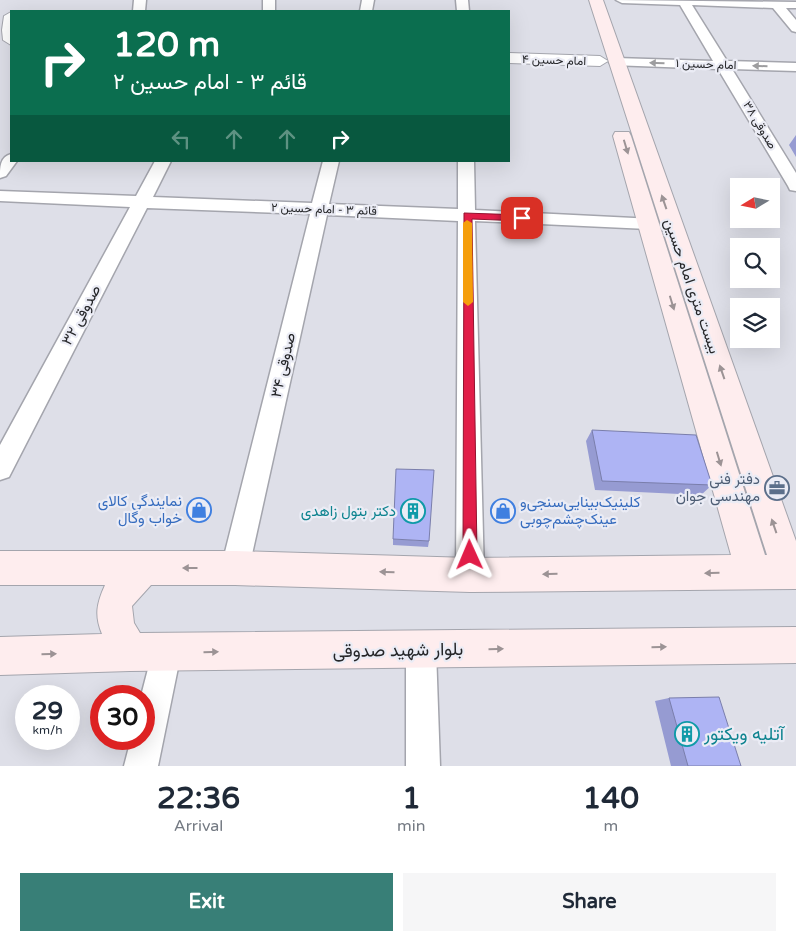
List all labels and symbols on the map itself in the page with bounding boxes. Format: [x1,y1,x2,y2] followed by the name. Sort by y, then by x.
[522,52,586,69] street label: امام حسین ۴
[675,56,737,73] street label: امام حسین ۱
[649,59,665,67] one-way arrow
[751,62,767,70] one-way arrow
[739,99,780,152] street label: صدوقی ۳۸
[622,140,630,155] one-way arrow
[730,178,780,228] north arrow
[659,194,667,209] one-way arrow
[501,197,543,239] pin
[271,200,377,219] street label: قائم ۳ - امام حسین ۲
[659,216,724,356] street label: بیست متری امام حسین
[58,282,105,349] street label: صدوقی ۳۲
[669,296,677,311] one-way arrow
[267,331,300,399] street label: صدوقی ۳۴
[718,364,726,379] one-way arrow
[715,451,723,466] one-way arrow
[676,470,760,506] place label: دفتر فنی مهندسی جوان
[764,475,790,501] office icon: دفتر فنی مهندسی جوان
[98,492,182,527] place label: نمایندگی کالای خواب وگال
[520,493,641,529] place label: کلینیک‌بینایی‌سنجی‌و ‌عینک‌چشم‌چوبی
[186,497,212,523] shop icon: نمایندگی کالای خواب وگال
[400,498,426,524] building icon: دکتر بتول زاهدی
[490,498,516,524] shop icon: کلینیک‌بینایی‌سنجی‌و ‌عینک‌چشم‌چوبی
[301,502,396,521] place label: دکتر بتول زاهدی
[770,518,778,533] one-way arrow
[443,528,495,580] position arrow
[182,564,198,572] one-way arrow
[379,568,395,576] one-way arrow
[704,569,720,577] one-way arrow
[542,570,558,578] one-way arrow
[333,638,463,662] street label: بلوار شهید صدوقی
[651,643,667,651] one-way arrow
[488,645,504,653] one-way arrow
[203,648,219,656] one-way arrow
[41,650,57,658] one-way arrow
[90,685,155,750] speed limit sign: 30
[674,721,700,747] building icon: آتلیه ویکتور
[703,723,786,745] place label: آتلیه ویکتور

